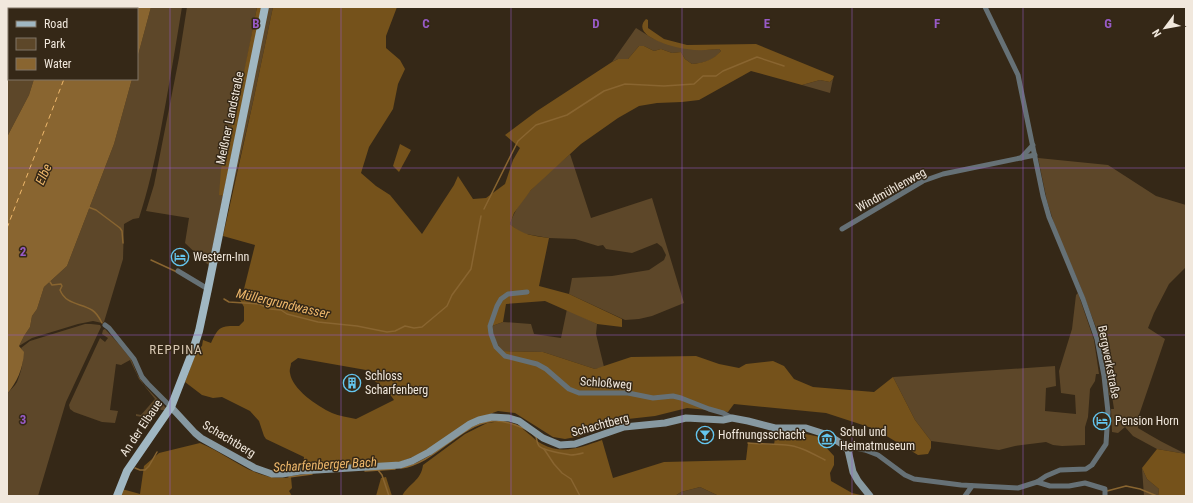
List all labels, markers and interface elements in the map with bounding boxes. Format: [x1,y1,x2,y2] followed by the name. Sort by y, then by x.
[8,8,138,80] legend
[1145,8,1185,48] north arrow
[252,16,260,31] text: B
[422,16,430,31] text: C
[592,16,600,31] text: D
[764,16,771,31] text: E
[934,16,940,31] text: F
[1104,16,1112,31] text: G
[44,17,68,31] text: Road
[1150,27,1164,39] text: N
[44,37,66,51] text: Park
[44,57,72,71] text: Water
[213,70,247,166] street label: Meißner Landstraße
[32,161,55,187] water label: Elbe
[854,165,928,215] street label: Windmühlenweg
[20,244,27,259] text: 2
[170,247,190,267] hotel icon: Western-Inn
[193,250,249,264] place label: Western-Inn
[235,285,332,322] water label: Müllergrundwasser
[1095,324,1123,400] street label: Bergwerkstraße
[149,342,203,357] district label: REPPINA
[365,369,428,397] place label: Schloss Scharfenberg
[342,373,362,393] building icon: Schloss Scharfenberg
[580,374,632,392] street label: Schloßweg
[117,397,165,459] street label: An der Elbaue
[570,411,630,439] street label: Schachtberg
[1092,411,1112,431] hotel icon: Pension Horn
[20,412,26,427] text: 3
[1115,414,1179,428] place label: Pension Horn
[200,418,258,460] street label: Schachtberg
[695,425,715,445] bar icon: Hoffnungsschacht
[840,425,915,453] place label: Schul und Heimatmuseum
[718,428,806,442] place label: Hoffnungsschacht
[817,429,837,449] museum icon: Schul und Heimatmuseum
[273,454,377,475] water label: Scharfenberger Bach

